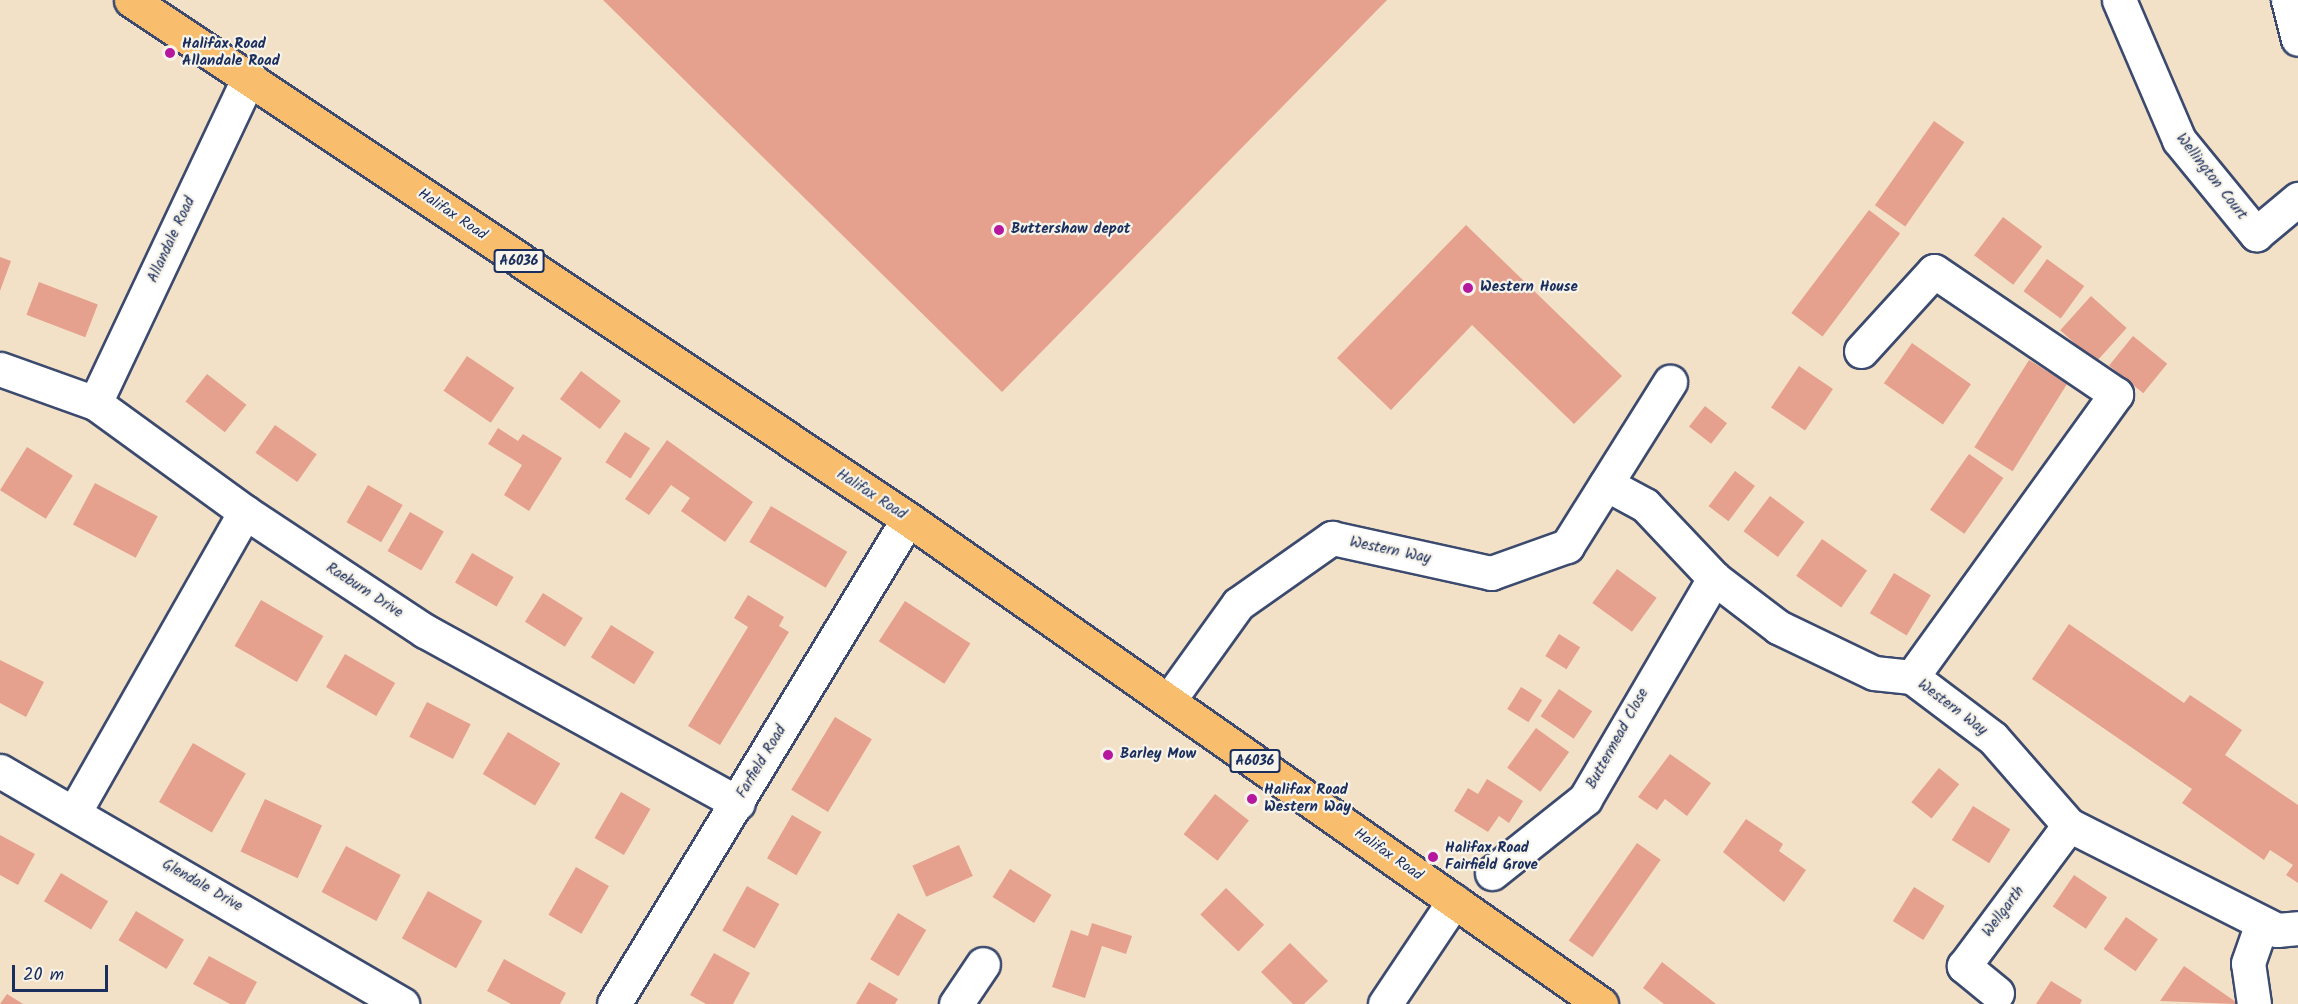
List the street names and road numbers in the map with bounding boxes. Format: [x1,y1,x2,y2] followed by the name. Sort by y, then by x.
[2172,130,2250,224] street label: Wellington Court
[414,185,490,245] street label: Halifax Road
[144,194,200,286] street label: Allandale Road
[494,250,544,272] road number: A6036
[833,466,909,524] street label: Halifax Road
[1348,534,1432,568] street label: Western Way
[322,560,406,622] street label: Raeburn Drive
[1914,676,1990,740] street label: Western Way
[1583,686,1653,792] street label: Buttermead Close
[733,722,791,802] street label: Farfield Road
[1230,750,1280,772] road number: A6036
[1350,825,1426,885] street label: Halifax Road
[159,856,245,916] street label: Glendale Drive
[1979,883,2029,941] street label: Wellgarth

